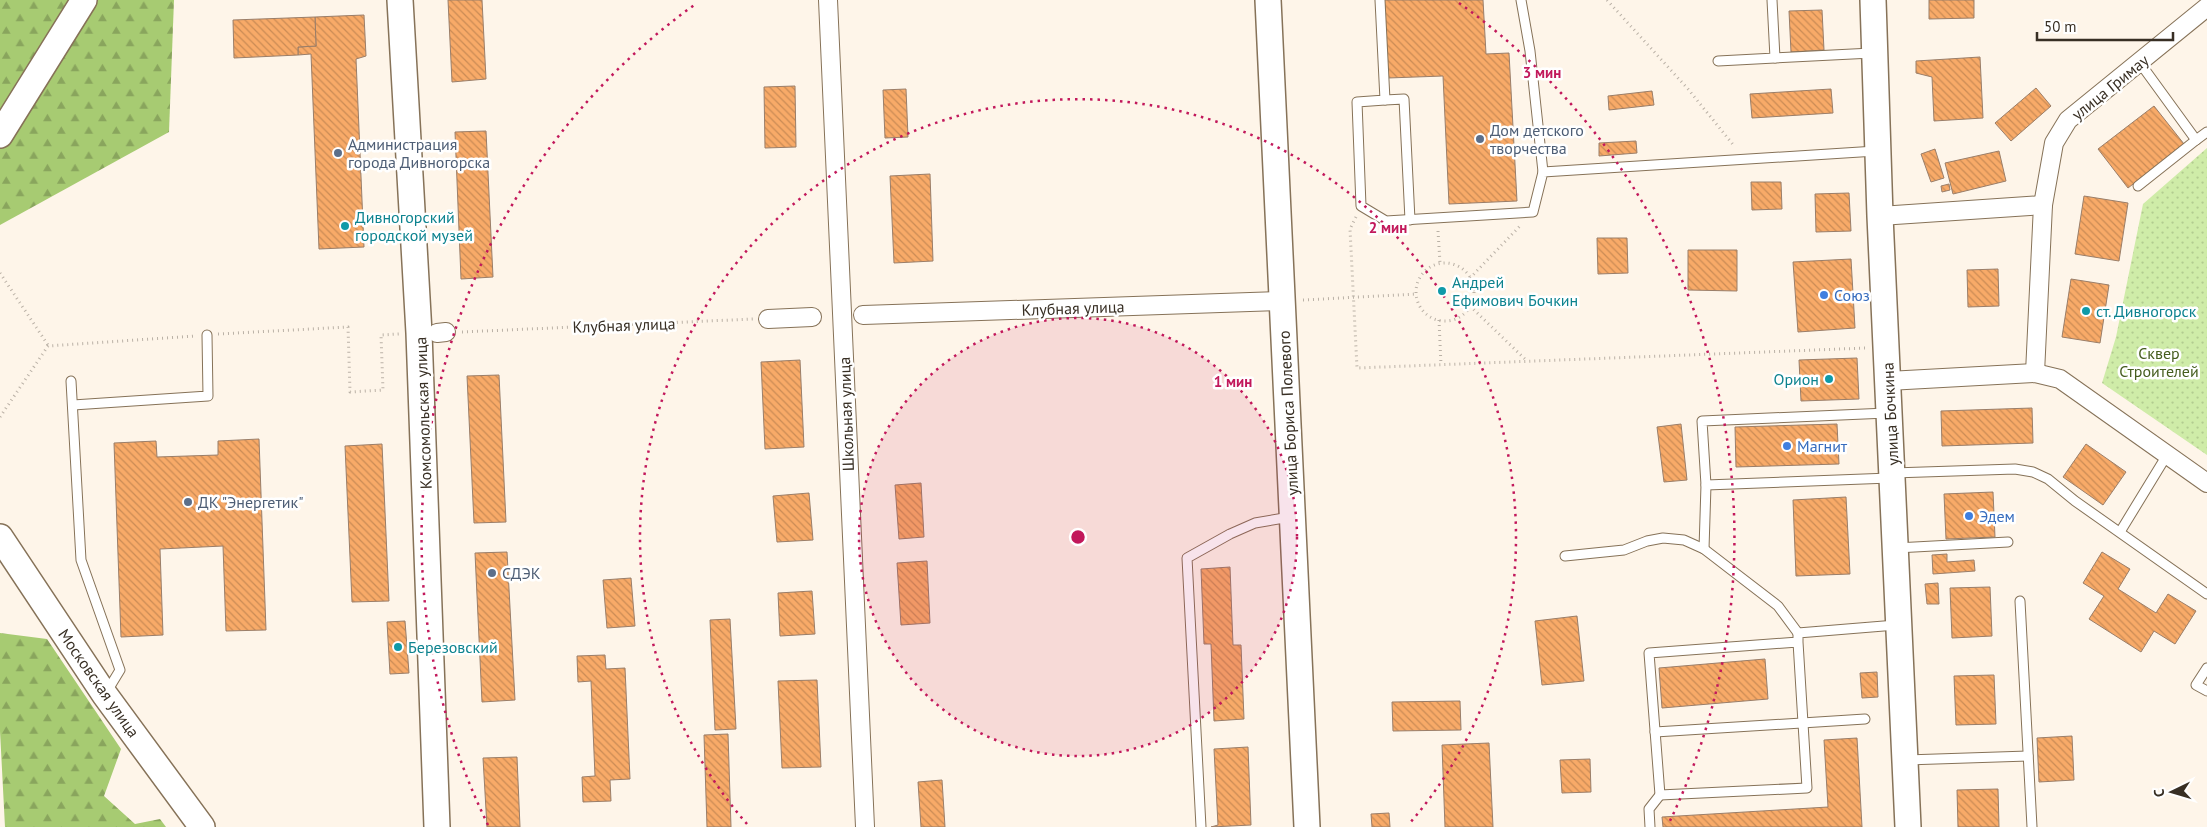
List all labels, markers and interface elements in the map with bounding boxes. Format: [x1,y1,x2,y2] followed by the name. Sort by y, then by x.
[2037,10,2173,42] scale bar
[2044,17,2077,36] text: 50 m
[2067,49,2153,124] street label: улица Гримау
[1523,63,1561,82] text: 3 мин
[1490,120,1584,158] place label: Дом детского творчества
[1474,133,1486,145] marker: Дом детского творчества
[348,134,490,172] place label: Администрация города Дивногорска
[332,147,344,159] marker: Администрация города Дивногорска
[355,207,473,245] place label: Дивногорский городской музей
[1369,218,1407,237] text: 2 мин
[339,220,351,232] marker: Дивногорский городской музей
[1452,272,1578,310] place label: Андрей Ефимович Бочкин
[1436,285,1448,297] marker: Андрей Ефимович Бочкин
[1834,285,1870,305] place label: Союз
[1818,289,1830,301] marker: Союз
[1021,296,1125,320] street label: Клубная улица
[2096,301,2197,321] place label: ст. Дивногорск
[2080,305,2092,317] marker: ст. Дивногорск
[572,313,676,337] street label: Клубная улица
[1274,330,1302,496] street label: улица Бориса Полевого
[410,336,436,490] street label: Комсомольская улица
[2119,343,2199,381] park label: Сквер Строителей
[834,356,858,472] street label: Школьная улица
[1877,362,1903,466] street label: улица Бочкина
[1773,369,1819,389] place label: Орион
[1214,372,1252,391] text: 1 мин
[1823,373,1835,385] marker: Орион
[1797,436,1848,456] place label: Магнит
[1781,440,1793,452] marker: Магнит
[198,492,304,512] place label: ДК "Энергетик"
[182,496,194,508] marker: ДК "Энергетик"
[1979,506,2015,526] place label: Эдем
[1963,510,1975,522] marker: Эдем
[1069,528,1087,546] centre of rings
[502,563,541,583] place label: СДЭК
[486,567,498,579] marker: СДЭК
[54,625,144,741] street label: Московская улица
[408,637,498,657] place label: Березовский
[392,641,404,653] marker: Березовский
[2147,767,2197,817] north arrow
[2150,788,2168,798] text: С

